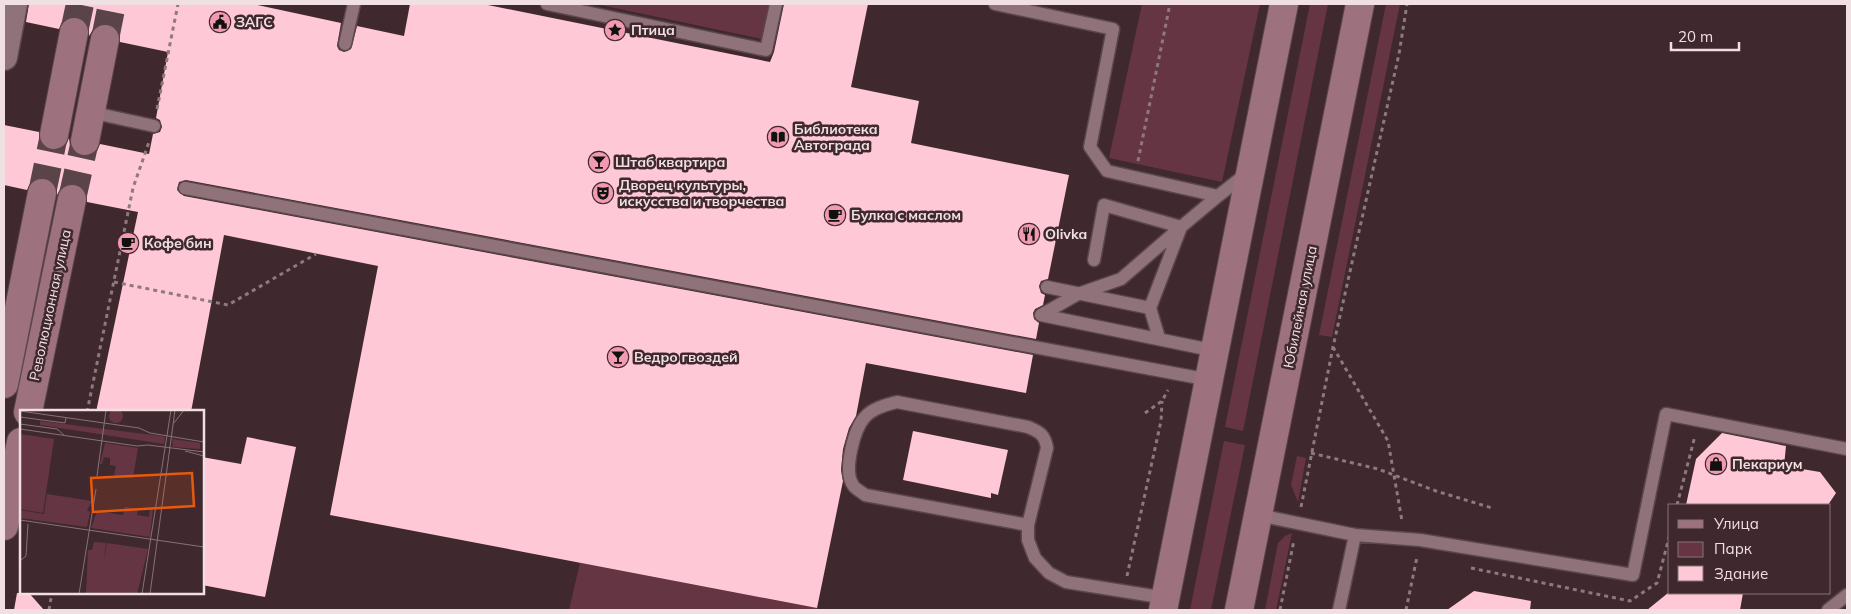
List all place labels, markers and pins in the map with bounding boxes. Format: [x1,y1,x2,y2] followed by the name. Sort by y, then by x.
[208,10,232,34] public building icon: ЗАГС
[236,13,273,31] place label: ЗАГС
[603,18,627,42] place icon: Птица
[631,21,675,39] place label: Птица
[794,120,878,154] place label: Библиотека Автограда
[766,125,790,149] library icon: Библиотека Автограда
[587,150,611,174] bar icon: Штаб квартира
[615,153,725,171] place label: Штаб квартира
[619,176,784,210] place label: Дворец культуры, искусства и творчества
[591,181,615,205] theatre icon: Дворец культуры, искусства и творчества
[823,203,847,227] cafe icon: Булка с маслом
[851,206,961,224] place label: Булка с маслом
[1017,222,1041,246] restaurant icon: Olivka
[1045,225,1087,243] place label: Olivka
[116,231,140,255] cafe icon: Кофе бин
[144,234,212,252] place label: Кофе бин
[606,345,630,369] bar icon: Ведро гвоздей
[634,348,738,366] place label: Ведро гвоздей
[1704,452,1728,476] shop icon: Пекариум
[1732,455,1803,473] place label: Пекариум

